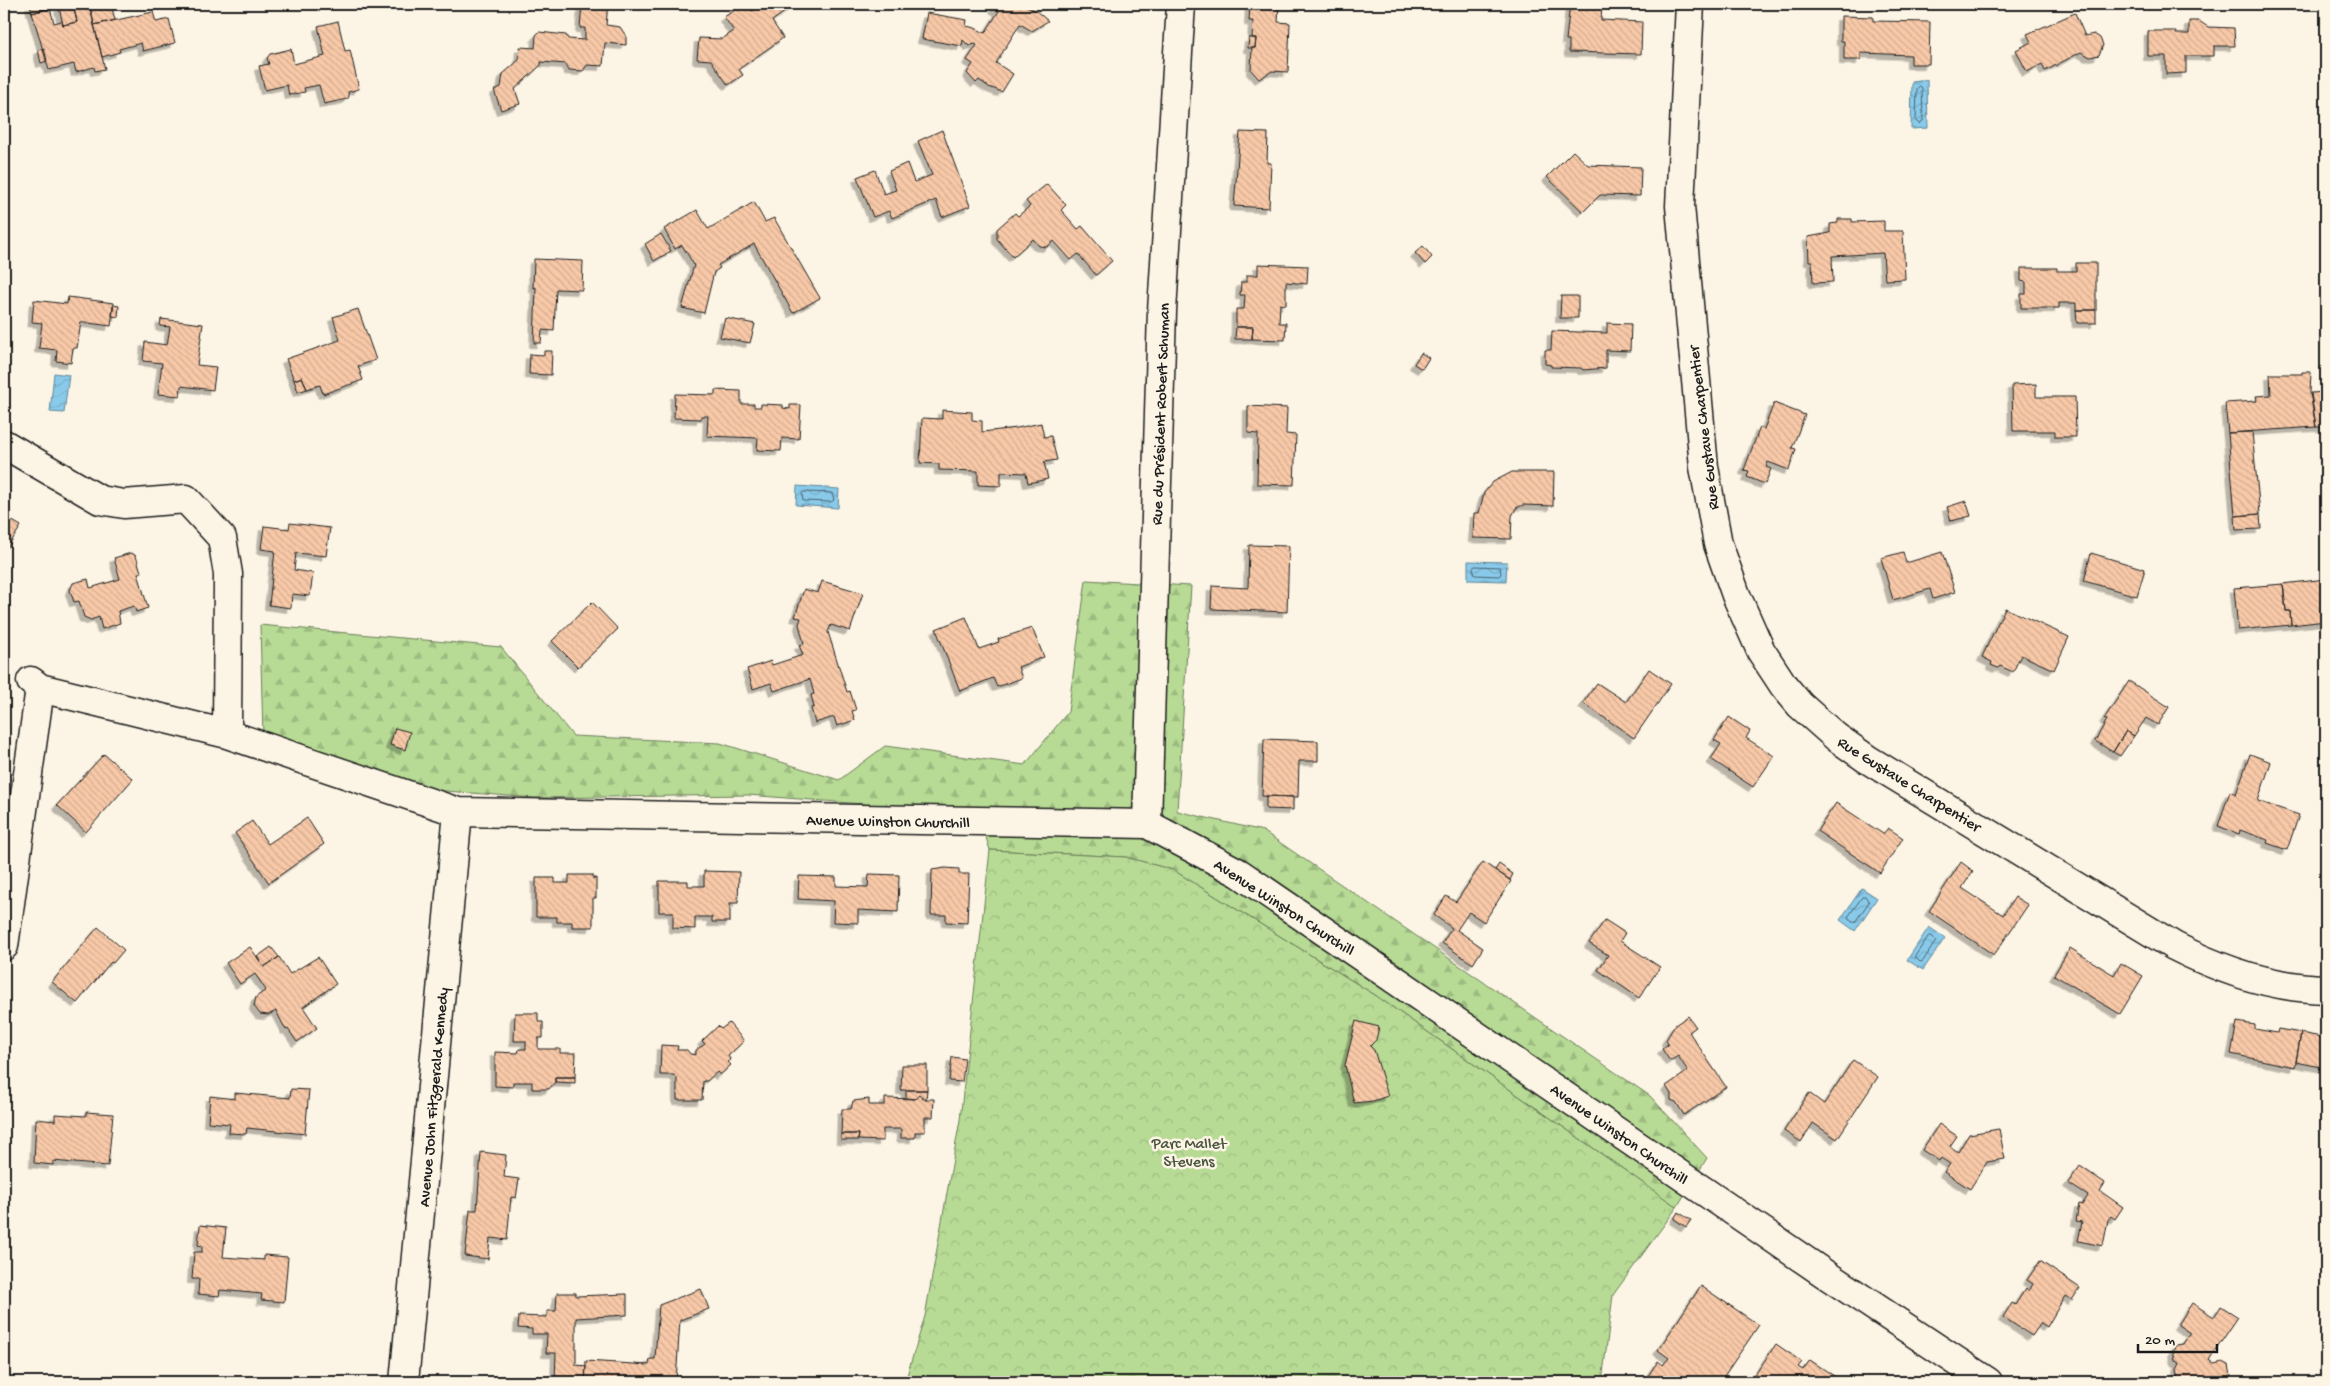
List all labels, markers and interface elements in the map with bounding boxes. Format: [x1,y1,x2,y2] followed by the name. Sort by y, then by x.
[1149,302,1176,526] street label: Rue du Président Robert Schuman
[1686,343,1725,511] street label: Rue Gustave Charpentier
[1833,734,1984,839] street label: Rue Gustave Charpentier
[806,813,970,834] street label: Avenue Winston Churchill
[1209,856,1357,961] street label: Avenue Winston Churchill
[416,987,455,1208] street label: Avenue John Fitzgerald Kennedy
[1546,1081,1690,1191] street label: Avenue Winston Churchill
[1151,1136,1228,1173] park label: Parc Mallet Stevens
[2138,1321,2216,1353] scale bar
[2145,1332,2175,1350] text: 20 m

